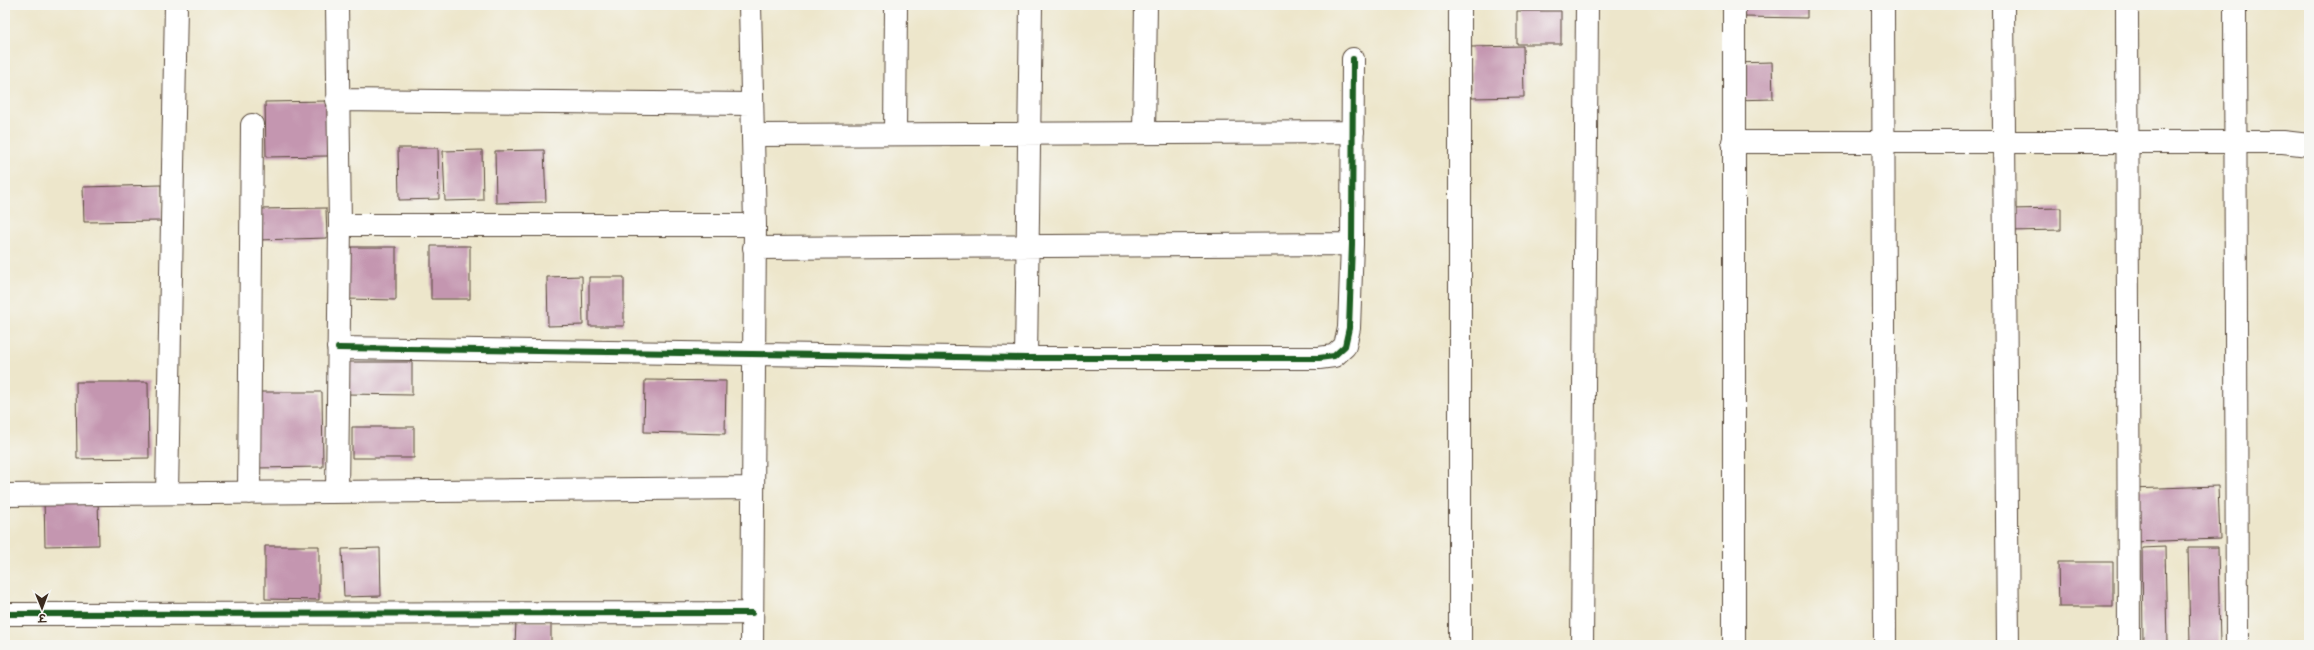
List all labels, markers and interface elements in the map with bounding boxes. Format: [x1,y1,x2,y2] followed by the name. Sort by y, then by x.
[22,588,62,628] north arrow
[37,610,47,625] text: उ

